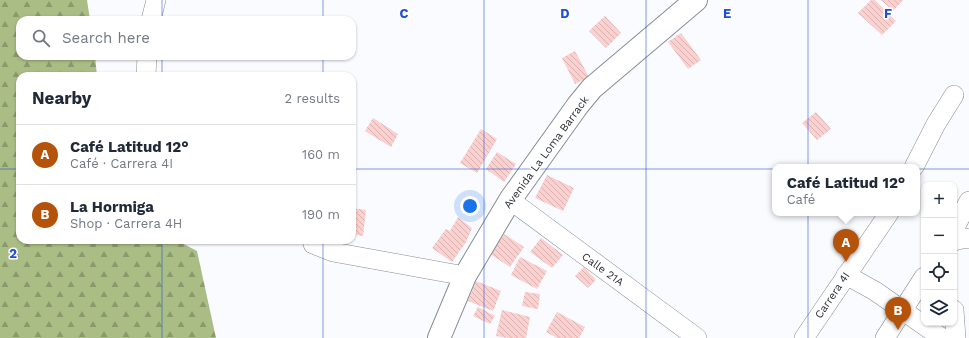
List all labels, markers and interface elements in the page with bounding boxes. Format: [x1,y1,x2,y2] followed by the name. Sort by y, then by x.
[400,6,409,21] text: C
[560,6,570,21] text: D
[723,6,731,21] text: E
[884,6,892,21] text: F
[16,16,356,60] search box
[30,27,52,49] icon: search
[62,29,150,47] text: Search here
[32,88,91,108] text: Nearby
[285,91,340,106] text: 2 results
[501,94,592,211] street label: Avenida La Loma Barrack
[70,138,189,156] text: Café Latitud 12°
[41,147,49,162] text: A
[302,147,340,162] text: 160 m
[70,156,173,171] text: Café · Carrera 4I
[772,164,920,216] popup
[787,174,905,192] text: Café Latitud 12°
[921,182,957,326] map controls
[921,182,957,218] button: +
[787,192,815,207] text: Café
[460,196,480,216] your location
[70,198,154,216] text: La Hormiga
[41,207,49,222] text: B
[302,207,340,222] text: 190 m
[70,216,182,231] text: Shop · Carrera 4H
[921,218,957,254] button: −
[833,229,859,262] pin: A
[9,246,17,261] text: 2
[579,250,626,289] street label: Calle 21A
[921,254,957,290] button: locate
[812,270,853,321] street label: Carrera 4I
[921,290,957,326] button: layers
[885,297,911,330] pin: B

